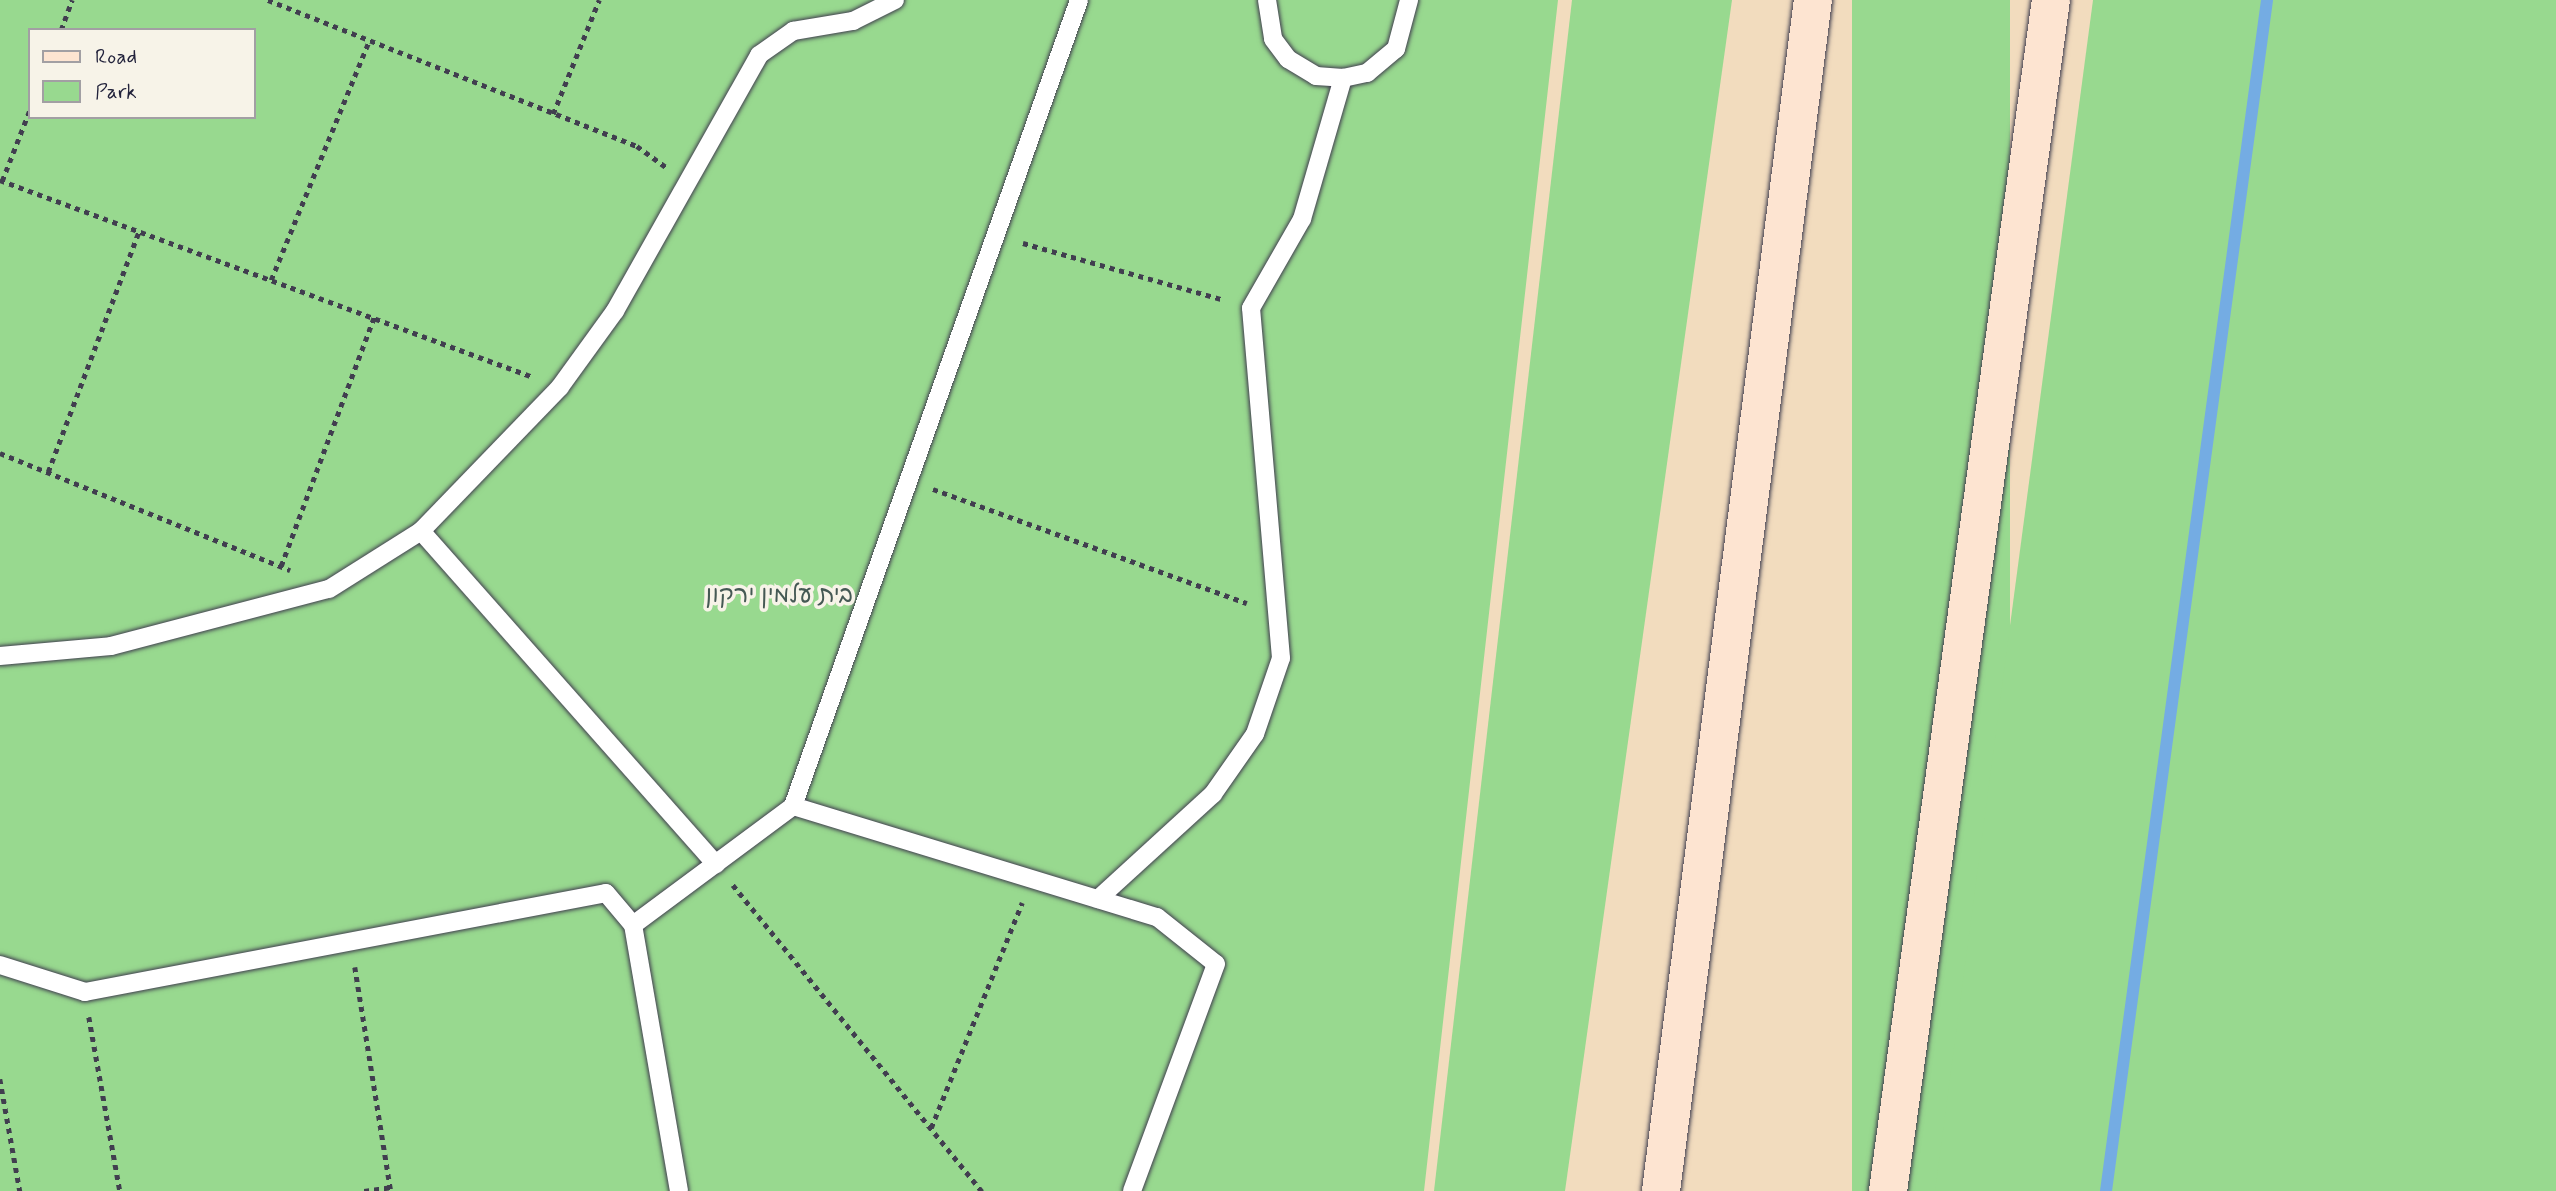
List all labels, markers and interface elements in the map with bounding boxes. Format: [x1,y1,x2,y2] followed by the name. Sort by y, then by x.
[28,28,256,119] legend
[95,43,137,71] text: Road
[95,78,137,106] text: Park
[705,582,853,610] park label: בית עלמין ירקון

